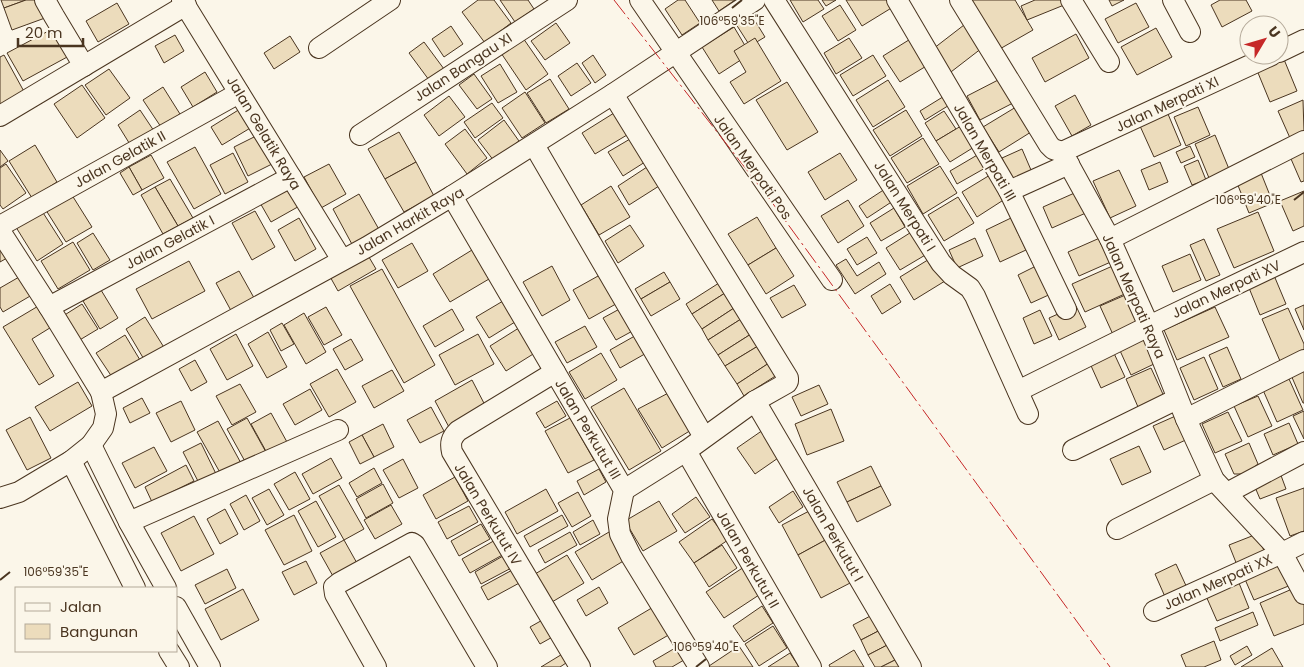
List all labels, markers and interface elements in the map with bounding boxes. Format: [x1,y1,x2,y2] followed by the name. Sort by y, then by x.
[699,12,765,29] text: 106°59'35"E
[18,15,82,47] scale bar
[1239,15,1289,65] north arrow
[25,22,63,43] text: 20 m
[1263,22,1285,42] text: U
[410,28,516,106] street label: Jalan Bangau XI
[1112,71,1222,137] street label: Jalan Merpati XI
[222,72,306,194] street label: Jalan Gelatik Raya
[949,99,1021,205] street label: Jalan Merpati III
[709,110,797,224] street label: Jalan Merpati Pos
[71,126,169,192] street label: Jalan Gelatik II
[869,157,941,255] street label: Jalan Merpati I
[352,182,468,260] street label: Jalan Harkit Raya
[1215,191,1281,208] text: 106°59'40"E
[122,210,218,274] street label: Jalan Gelatik I
[1097,230,1171,362] street label: Jalan Merpati Raya
[1168,255,1284,323] street label: Jalan Merpati XV
[550,375,626,483] street label: Jalan Perkutut III
[449,459,527,570] street label: Jalan Perkutut IV
[798,483,868,585] street label: Jalan Perkutut I
[712,506,784,612] street label: Jalan Perkutut II
[1160,549,1276,615] street label: Jalan Merpati XX
[23,563,89,580] text: 106°59'35"E
[15,587,178,652] legend
[60,596,102,617] text: Jalan
[60,621,138,642] text: Bangunan
[673,638,739,655] text: 106°59'40"E

